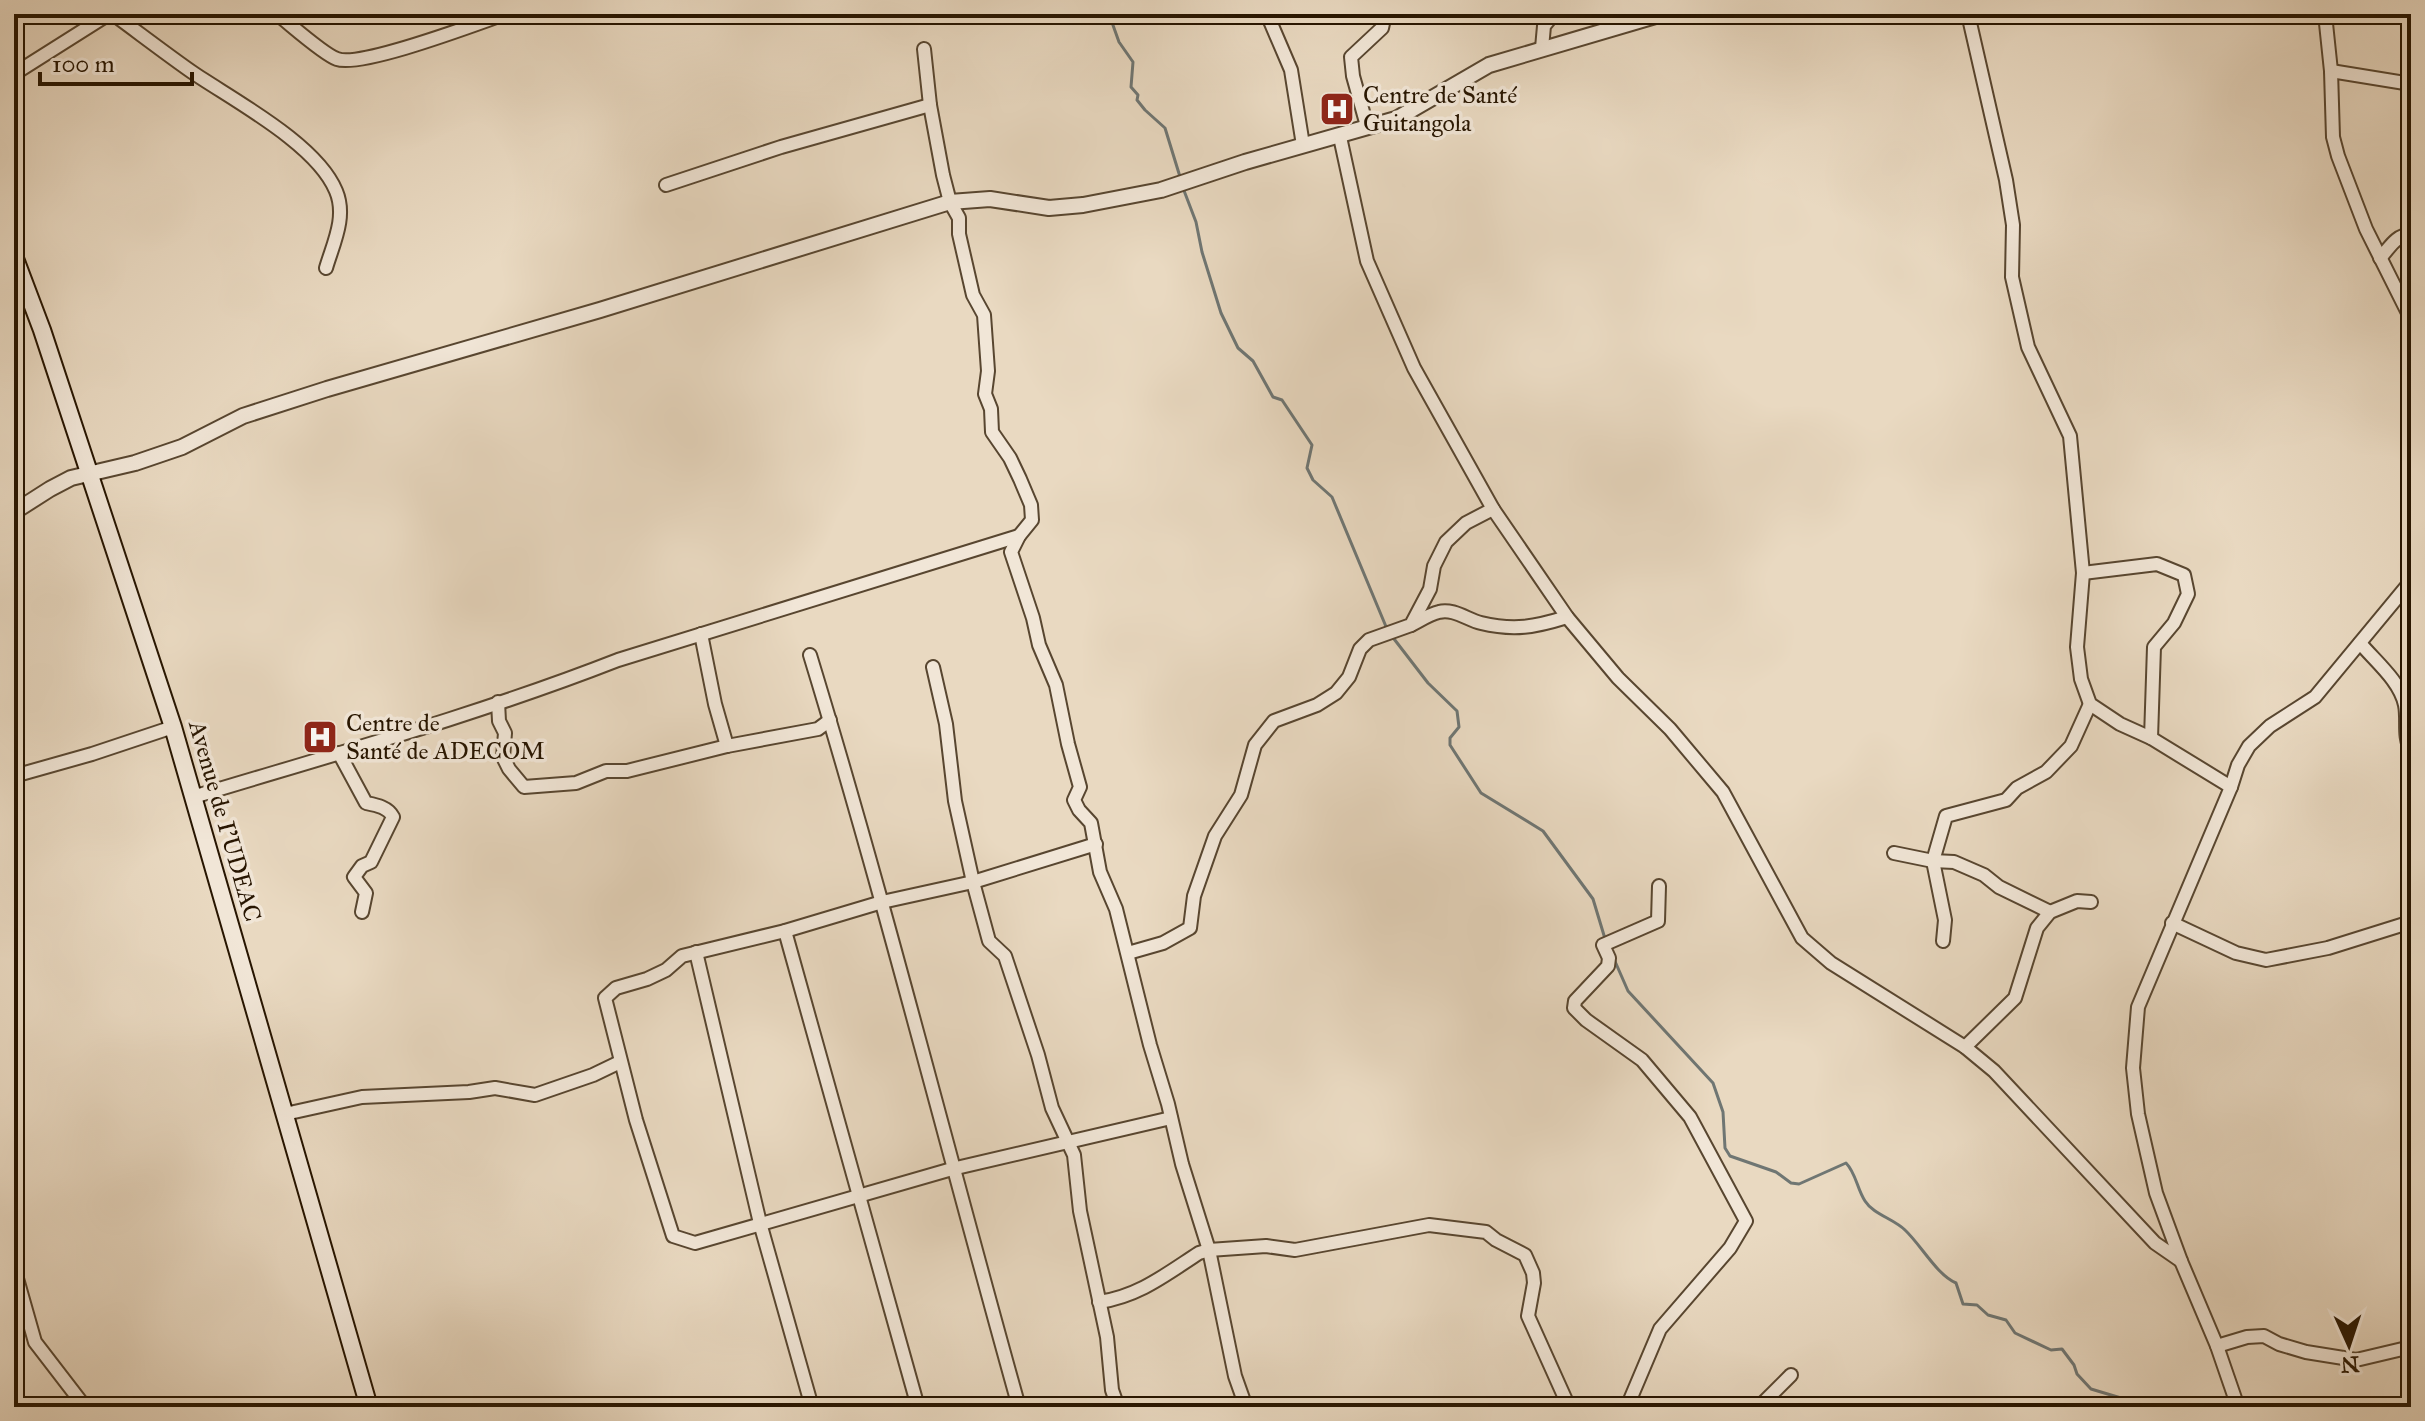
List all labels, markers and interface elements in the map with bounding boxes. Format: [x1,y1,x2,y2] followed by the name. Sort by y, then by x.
[40,36,192,86] scale bar
[52,49,115,79] text: 100 m
[1363,80,1517,138] place label: Centre de Santé Guitangola
[1318,90,1356,128] hospital icon: Centre de Santé Guitangola
[346,708,545,766] place label: Centre de Santé de ADECOM
[182,716,268,925] street label: Avenue de I'UDEAC
[301,718,339,756] hospital icon: Centre de Santé de ADECOM
[2309,1305,2389,1385] north arrow
[2340,1351,2360,1378] text: N

